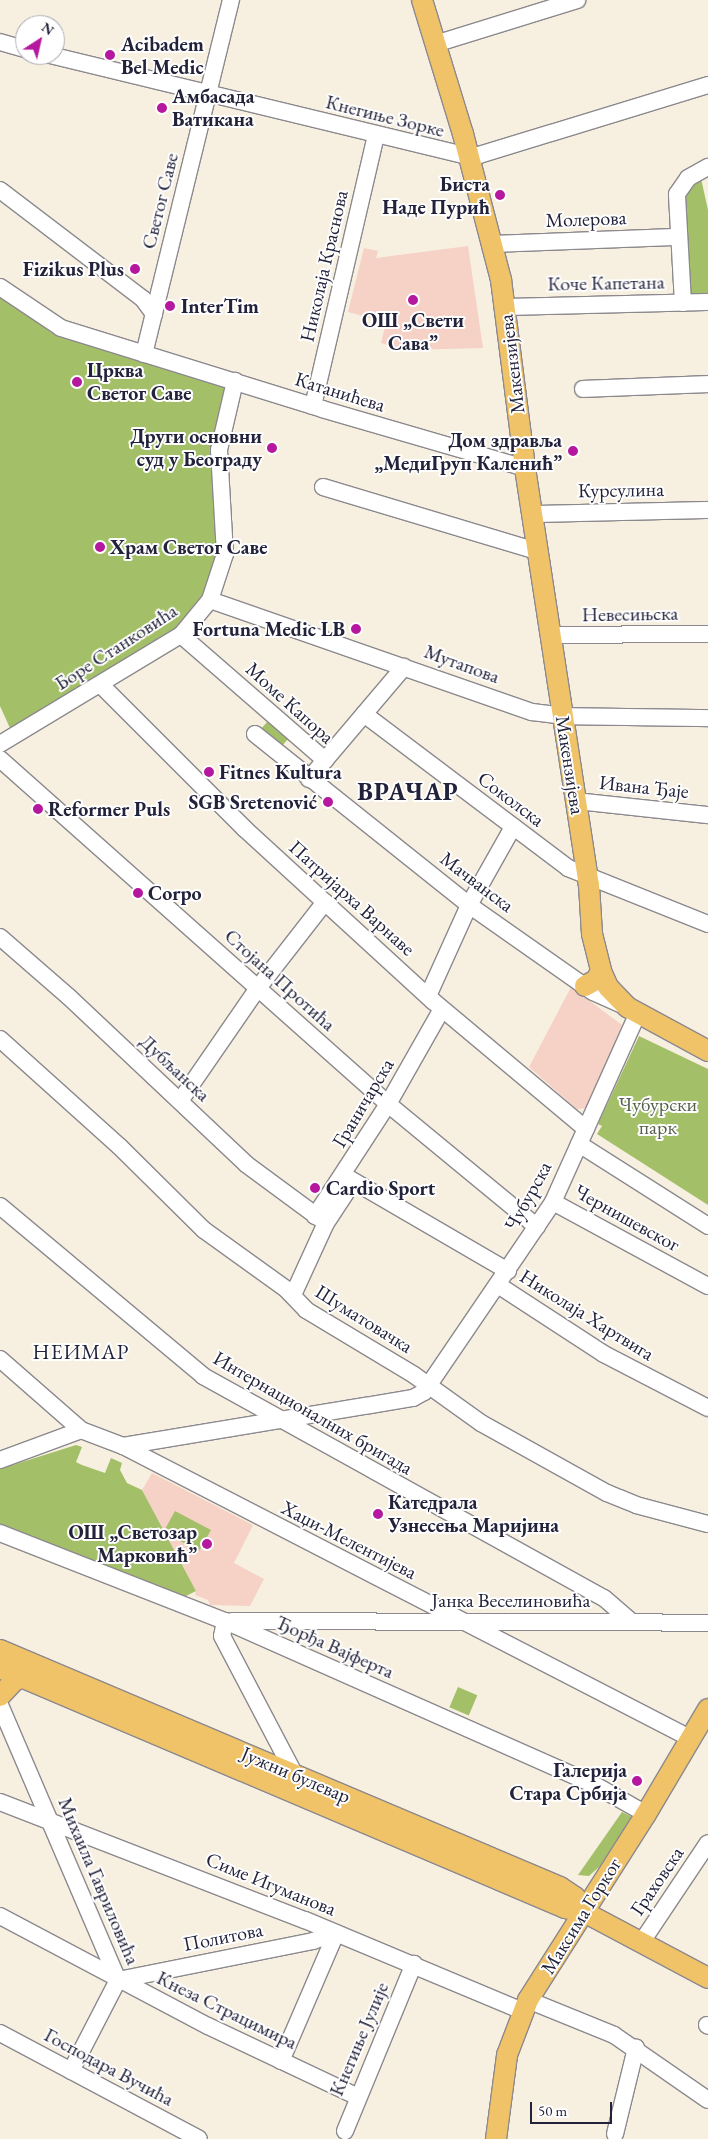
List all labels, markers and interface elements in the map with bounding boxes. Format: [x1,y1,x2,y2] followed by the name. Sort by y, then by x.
[15,15,65,65] north arrow
[38,18,58,39] text: N
[121,32,204,79] place label: Acibadem Bel Medic
[103,48,117,62] marker: Acibadem Bel Medic
[172,84,255,131] place label: Амбасада Ватикана
[323,90,447,142] street label: Кнегиње Зорке
[156,102,168,114] marker: Амбасада Ватикана
[136,150,184,252] street label: Светог Саве
[382,172,490,219] place label: Биста Наде Пурић
[295,188,353,344] street label: Николаја Краснова
[494,189,506,201] marker: Биста Наде Пурић
[545,206,627,232] street label: Молерова
[23,257,124,281] place label: Fizikus Plus
[128,262,142,276] marker: Fizikus Plus
[547,270,665,296] street label: Коче Капетана
[181,294,259,318] place label: InterTim
[407,294,419,306] marker: ОШ „Свети Сава”
[163,299,177,313] marker: InterTim
[362,308,464,355] place label: ОШ „Свети Сава”
[494,313,530,415] street label: Макензијева
[87,359,192,406] place label: Црква Светог Саве
[292,367,388,417] street label: Катанићева
[71,376,83,388] marker: Црква Светог Саве
[130,424,262,471] place label: Други основни суд у Београду
[374,428,562,475] place label: Дом здравља „МедиГруп Каленић”
[266,442,278,454] marker: Други основни суд у Београду
[566,444,580,458] marker: Дом здравља „МедиГруп Каленић”
[578,477,664,503] street label: Курсулина
[110,535,268,559] place label: Храм Светог Саве
[94,541,106,553] marker: Храм Светог Саве
[50,599,182,695] street label: Боре Станковића
[582,601,678,627] street label: Невесињска
[193,617,345,641] place label: Fortuna Medic LB
[349,622,363,636] marker: Fortuna Medic LB
[421,639,503,689] street label: Мутапова
[241,657,339,749] street label: Моме Капора
[550,714,590,816] street label: Макензијева
[219,760,342,784] place label: Fitnes Kultura
[203,766,215,778] marker: Fitnes Kultura
[473,766,549,832] street label: Соколска
[598,770,690,804] street label: Ивана Ђаје
[356,776,460,806] district label: ВРАЧАР
[189,790,317,814] place label: SGB Sretenović
[321,795,335,809] marker: SGB Sretenović
[48,797,170,821] place label: Reformer Puls
[32,803,44,815] marker: Reformer Puls
[284,835,420,961] street label: Патријарха Варнаве
[435,847,519,917] street label: Мачванска
[148,881,202,905] place label: Corpo
[132,887,144,899] marker: Corpo
[220,924,340,1036] street label: Стојана Протића
[135,1029,215,1107] street label: Дубљанска
[327,1054,399,1152] street label: Граничарска
[619,1092,697,1139] park label: Чубурски парк
[499,1157,557,1235] street label: Чубурска
[326,1176,435,1200] place label: Cardio Sport
[570,1179,684,1257] street label: Чернишевског
[308,1181,322,1195] marker: Cardio Sport
[515,1264,659,1366] street label: Николаја Хартвига
[311,1280,417,1358] street label: Шуматовачка
[32,1339,130,1365] district label: НЕИМАР
[209,1346,417,1480] street label: Интернационалних бригада
[388,1490,559,1537] place label: Катедрала Узнесења Маријина
[277,1495,421,1585] street label: Хаџи-Мелентијева
[372,1508,384,1520] marker: Катедрала Узнесења Маријина
[68,1520,197,1567] place label: ОШ „Светозар Марковић”
[201,1538,213,1550] marker: ОШ „Светозар Марковић”
[431,1588,591,1612] street label: Јанка Веселиновића
[272,1610,398,1684] street label: Ђорђа Вајферта
[238,1741,354,1809] street label: Јужни булевар
[510,1758,627,1805] place label: Галерија Стара Србија
[631,1775,643,1787] marker: Галерија Стара Србија
[53,1794,145,1968] street label: Михаила Гавриловића
[625,1842,689,1920] street label: Граховска
[202,1847,340,1921] street label: Симе Игуманова
[536,1853,626,1979] street label: Максима Горког
[181,1918,265,1956] street label: Политова
[153,1966,301,2054] street label: Кнеза Страцимира
[324,1978,394,2100] street label: Кнегиње Јулије
[40,2023,178,2111] street label: Господара Вучића
[533,2092,616,2124] scale bar
[538,2101,567,2120] text: 50 m

